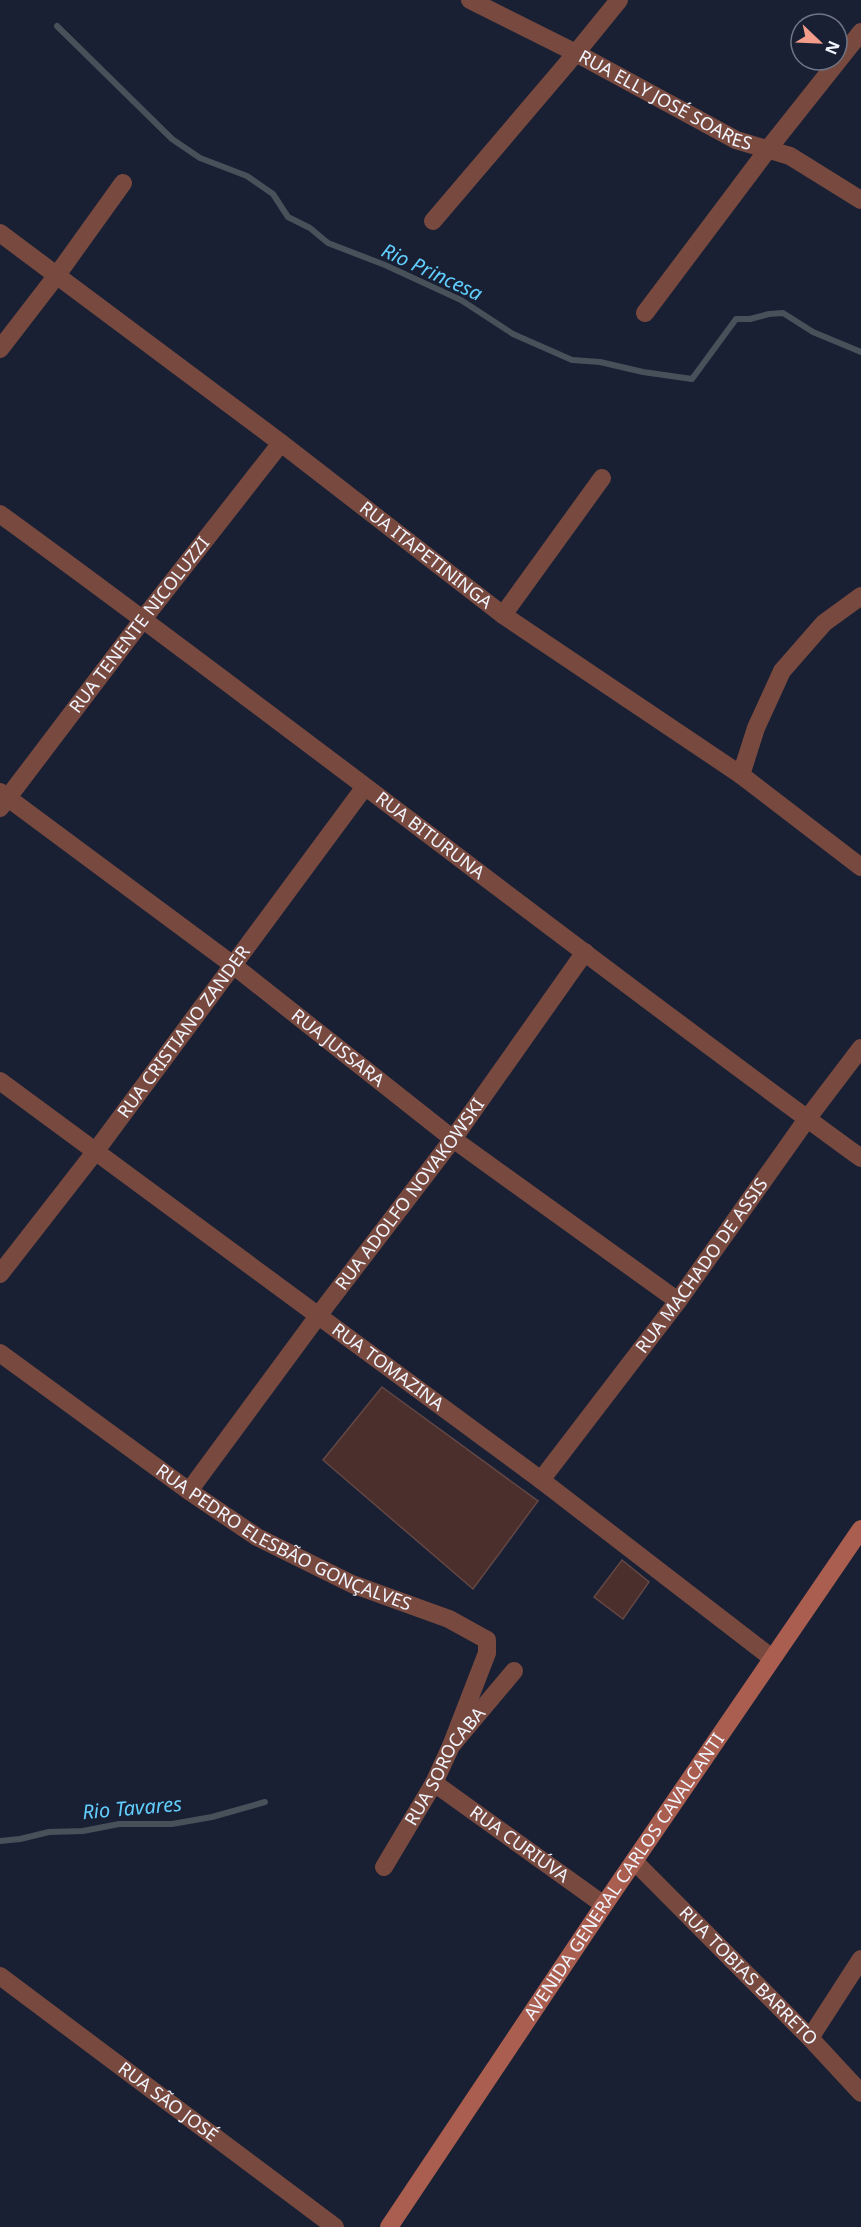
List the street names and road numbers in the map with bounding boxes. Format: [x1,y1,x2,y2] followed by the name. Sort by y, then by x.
[575,44,755,155] street label: RUA ELLY JOSÉ SOARES
[355,495,498,614] street label: RUA ITAPETININGA
[63,531,214,718] street label: RUA TENENTE NICOLUZZI
[371,786,490,884] street label: RUA BITURUNA
[111,940,255,1122] street label: RUA CRISTIANO ZANDER
[287,1003,391,1092] street label: RUA JUSSARA
[329,1093,489,1295] street label: RUA ADOLFO NOVAKOWSKI
[629,1173,773,1358] street label: RUA MACHADO DE ASSIS
[328,1317,450,1416] street label: RUA TOMAZINA
[151,1458,415,1616] street label: RUA PEDRO ELESBÃO GONÇALVES
[398,1701,490,1830] street label: RUA SOROCABA
[518,1728,729,2024] street label: AVENIDA GENERAL CARLOS CAVALCANTI
[465,1800,575,1888] street label: RUA CURIÚVA
[674,1900,824,2050] street label: RUA TOBIAS BARRETO
[114,2056,224,2146] street label: RUA SÃO JOSÉ

